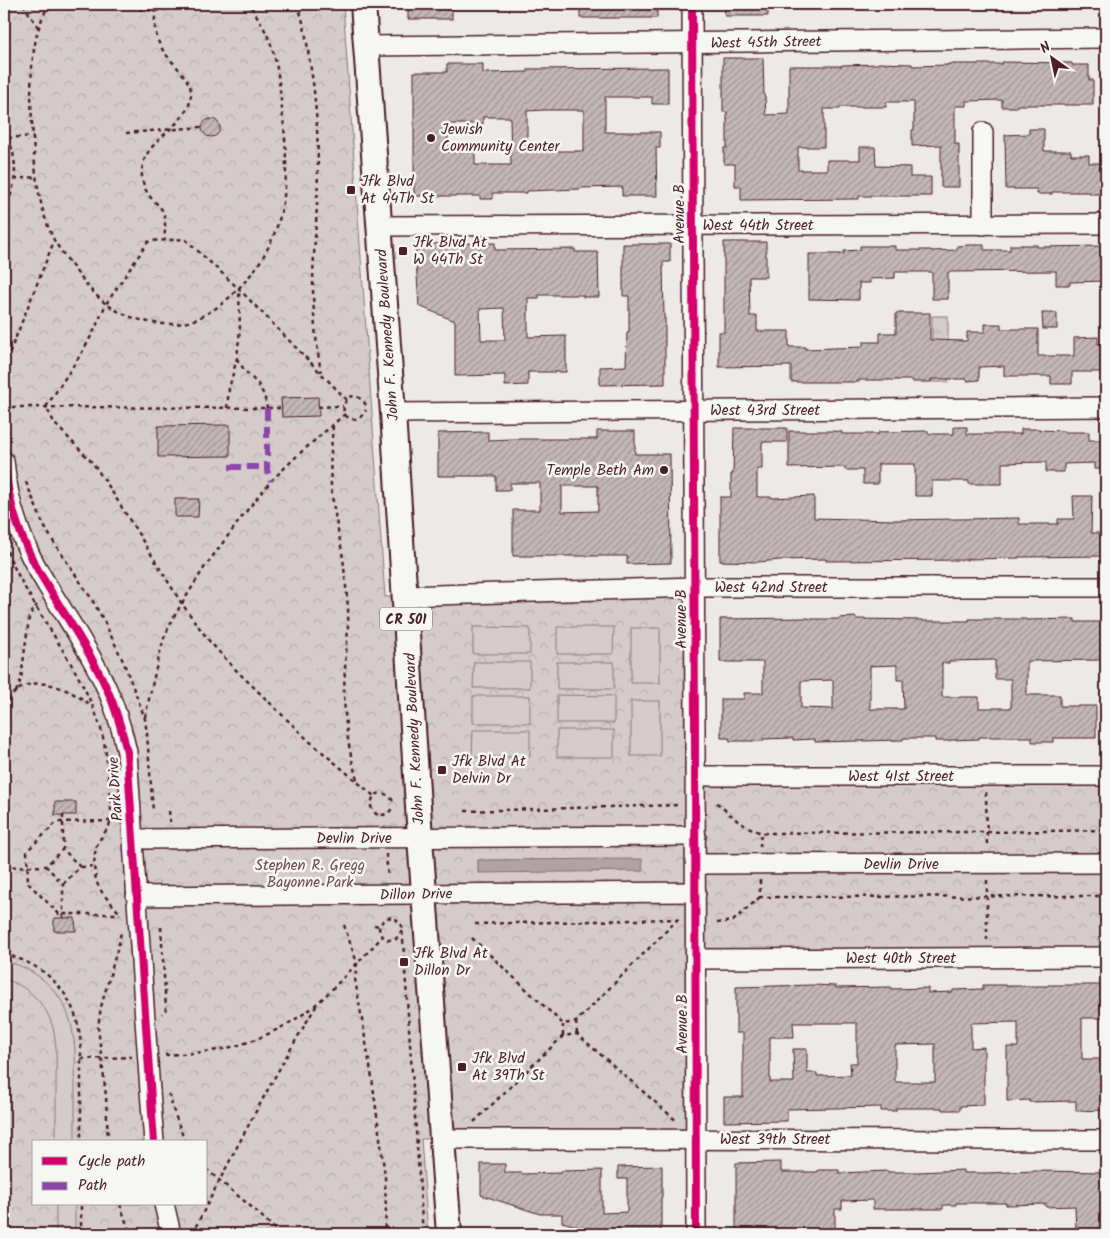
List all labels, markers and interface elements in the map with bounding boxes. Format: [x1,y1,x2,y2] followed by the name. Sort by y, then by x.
[710,30,822,56] street label: West 45th Street
[1028,32,1078,82] north arrow
[1036,36,1055,60] text: N
[441,118,561,159] place label: Jewish Community Center
[425,132,437,144] marker: Jewish Community Center
[361,170,435,211] place label: Jfk Blvd At 44Th St
[345,184,357,196] marker: Jfk Blvd At 44Th St
[668,184,692,244] street label: Avenue B
[702,214,814,238] street label: West 44th Street
[413,231,487,272] place label: Jfk Blvd At W 44Th St
[397,245,409,257] marker: Jfk Blvd At W 44Th St
[370,248,406,422] street label: John F. Kennedy Boulevard
[710,399,820,423] street label: West 43rd Street
[546,459,654,483] place label: Temple Beth Am
[658,464,670,476] marker: Temple Beth Am
[714,576,828,600] street label: West 42nd Street
[670,589,694,649] street label: Avenue B
[380,608,432,630] road number: CR 501
[398,652,431,825] street label: John F. Kennedy Boulevard
[452,750,526,791] place label: Jfk Blvd At Delvin Dr
[102,756,130,822] street label: Park Drive
[436,764,448,776] marker: Jfk Blvd At Delvin Dr
[848,765,954,789] street label: West 41st Street
[316,827,392,851] street label: Devlin Drive
[863,853,939,877] street label: Devlin Drive
[255,854,365,895] park label: Stephen R. Gregg Bayonne Park
[379,882,453,908] street label: Dillon Drive
[414,942,488,983] place label: Jfk Blvd At Dillon Dr
[846,947,956,971] street label: West 40th Street
[398,956,410,968] marker: Jfk Blvd At Dillon Dr
[671,994,695,1054] street label: Avenue B
[472,1047,545,1088] place label: Jfk Blvd At 39Th St
[456,1061,468,1073] marker: Jfk Blvd At 39Th St
[720,1128,830,1152] street label: West 39th Street
[32,1140,208,1206] legend
[78,1150,145,1174] text: Cycle path
[78,1174,107,1198] text: Path

